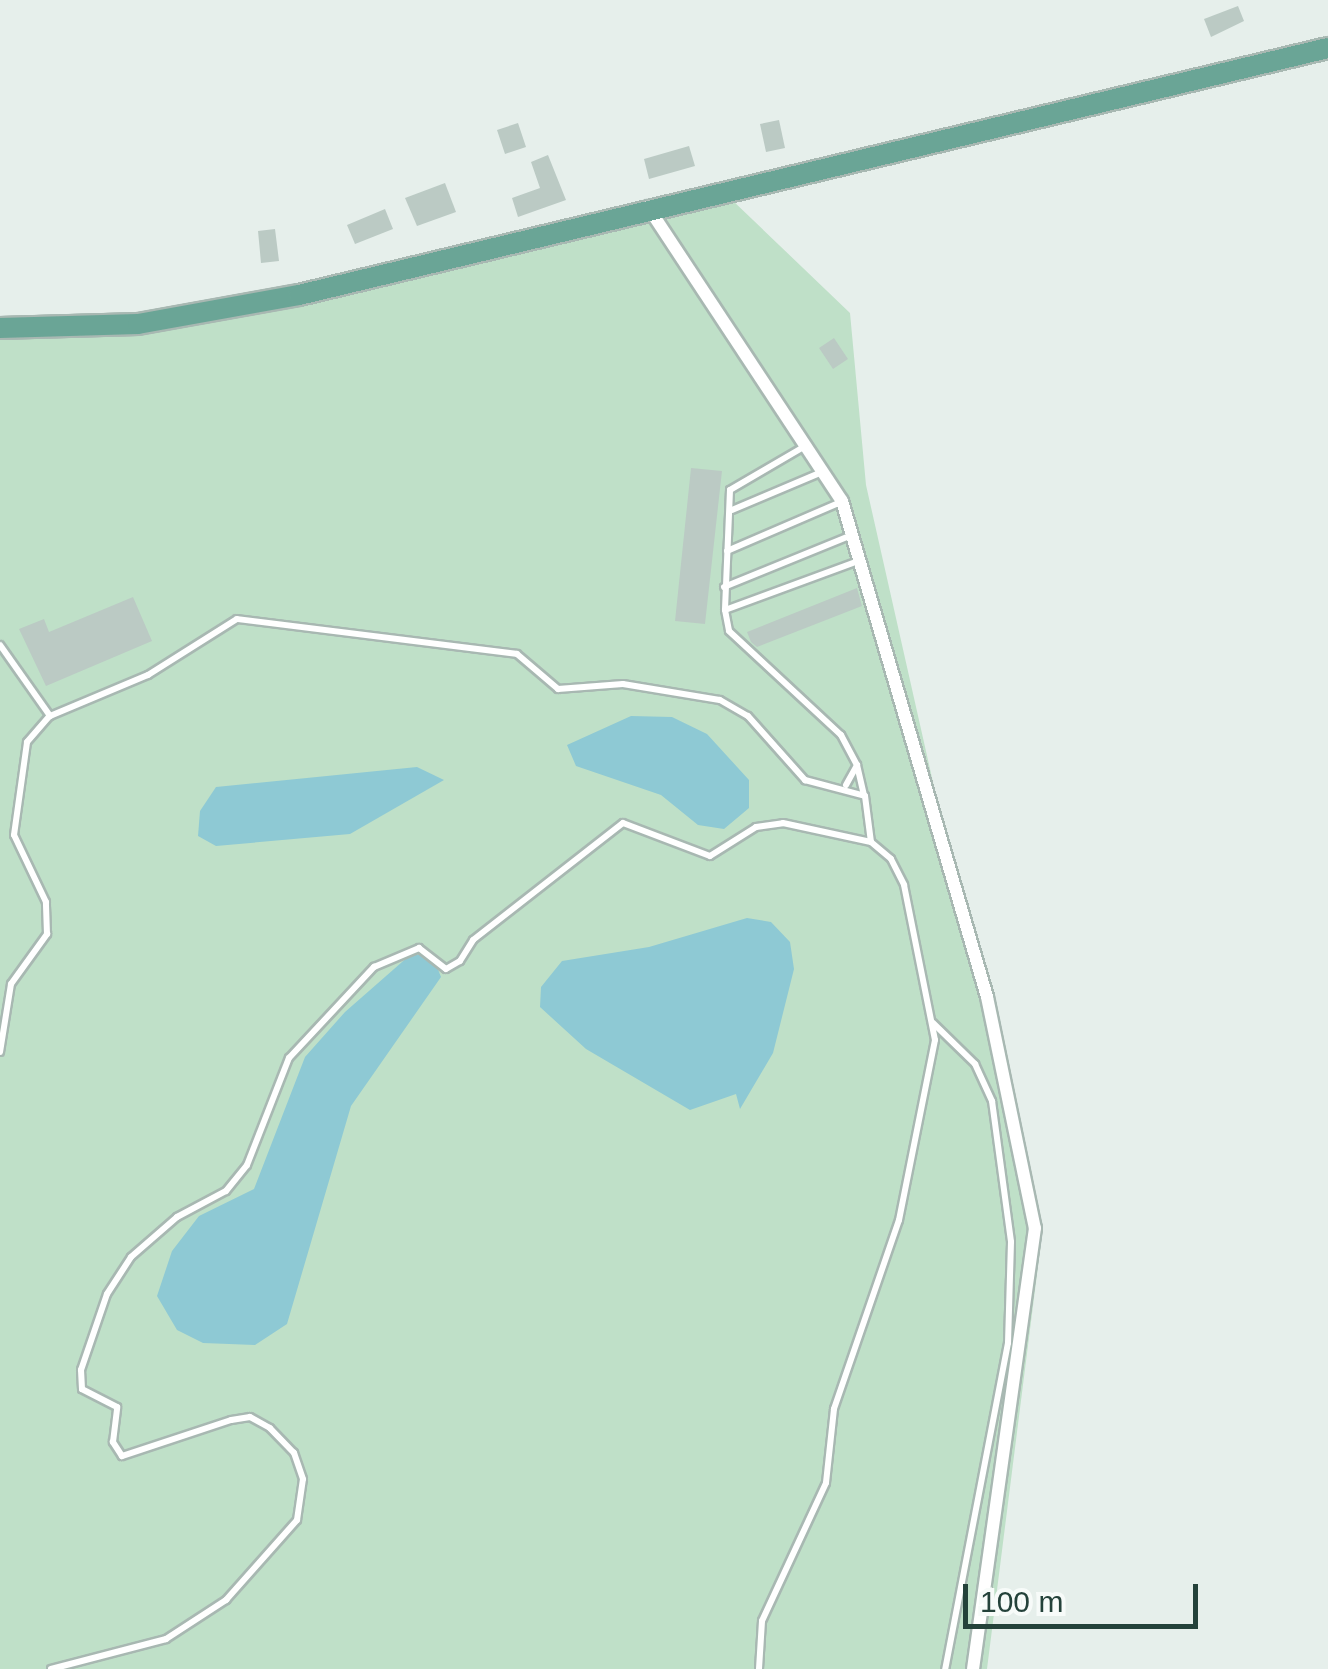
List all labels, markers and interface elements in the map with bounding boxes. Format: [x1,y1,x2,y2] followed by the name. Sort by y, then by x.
[968,1564,1203,1626] scale bar
[980,1585,1063,1618] text: 100 m

